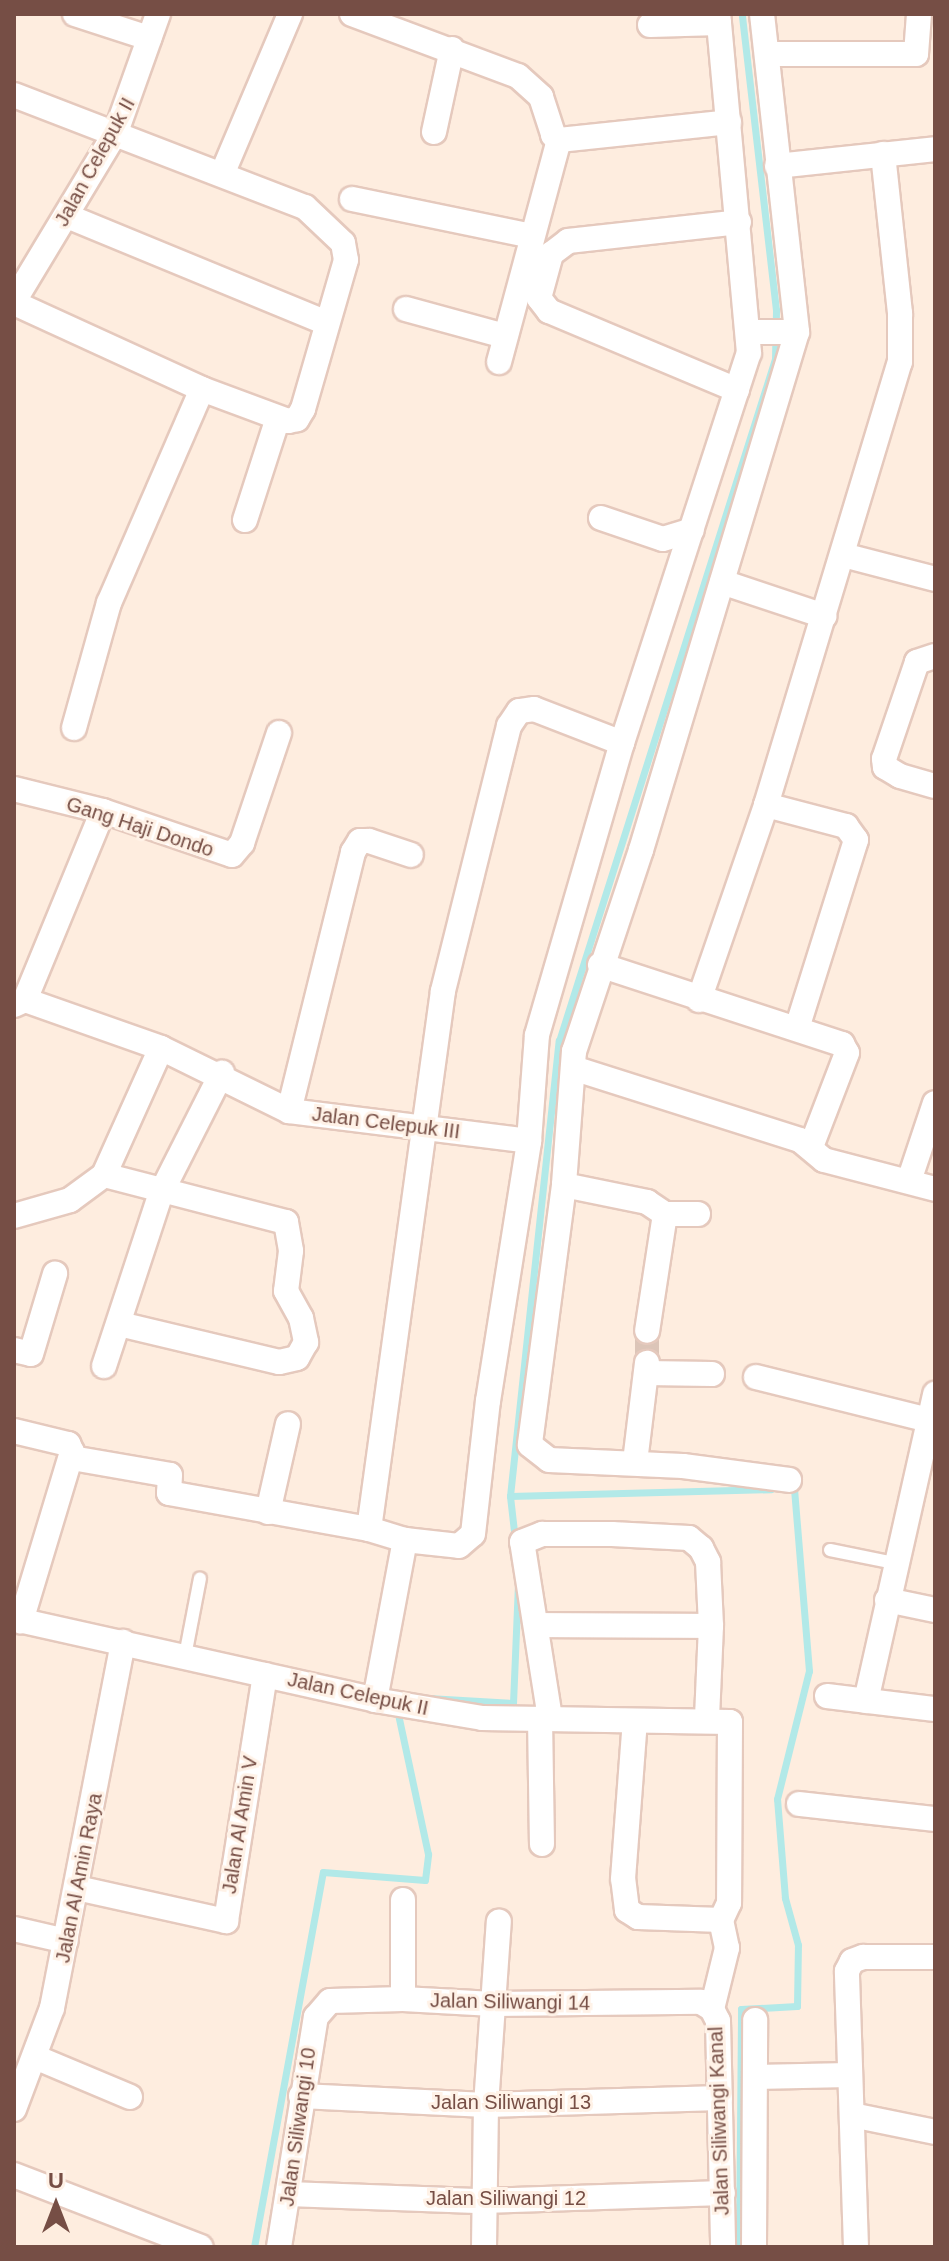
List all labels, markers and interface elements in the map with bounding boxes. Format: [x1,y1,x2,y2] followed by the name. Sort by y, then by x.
[50,93,140,231] street label: Jalan Celepuk II
[63,792,217,862] street label: Gang Haji Dondo
[311,1102,461,1144] street label: Jalan Celepuk III
[285,1667,431,1721] street label: Jalan Celepuk II
[217,1753,263,1897] street label: Jalan Al Amin V
[51,1790,107,1966] street label: Jalan Al Amin Raya
[430,1989,590,2015] street label: Jalan Siliwangi 14
[704,2026,734,2216] street label: Jalan Siliwangi Kanal
[275,2046,321,2208] street label: Jalan Siliwangi 10
[431,2090,591,2114] street label: Jalan Siliwangi 13
[16,2165,96,2245] north arrow
[48,2168,64,2193] text: U
[426,2186,586,2210] street label: Jalan Siliwangi 12

